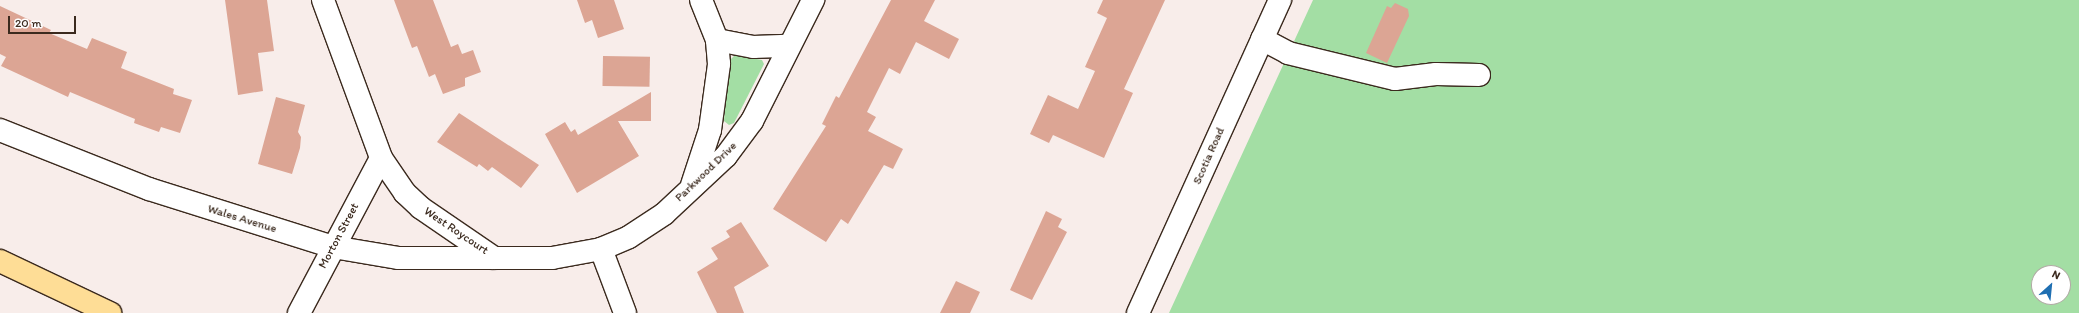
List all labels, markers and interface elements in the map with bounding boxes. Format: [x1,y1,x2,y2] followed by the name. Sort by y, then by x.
[10,8,78,34] scale bar
[15,16,42,30] text: 20 m
[1190,125,1228,187] street label: Scotia Road
[672,139,740,205] street label: Parkwood Drive
[316,201,362,271] street label: Morton Street
[206,202,278,236] street label: Wales Avenue
[421,204,491,258] street label: West Roycourt
[2031,265,2071,305] north arrow
[2050,267,2062,282] text: N

